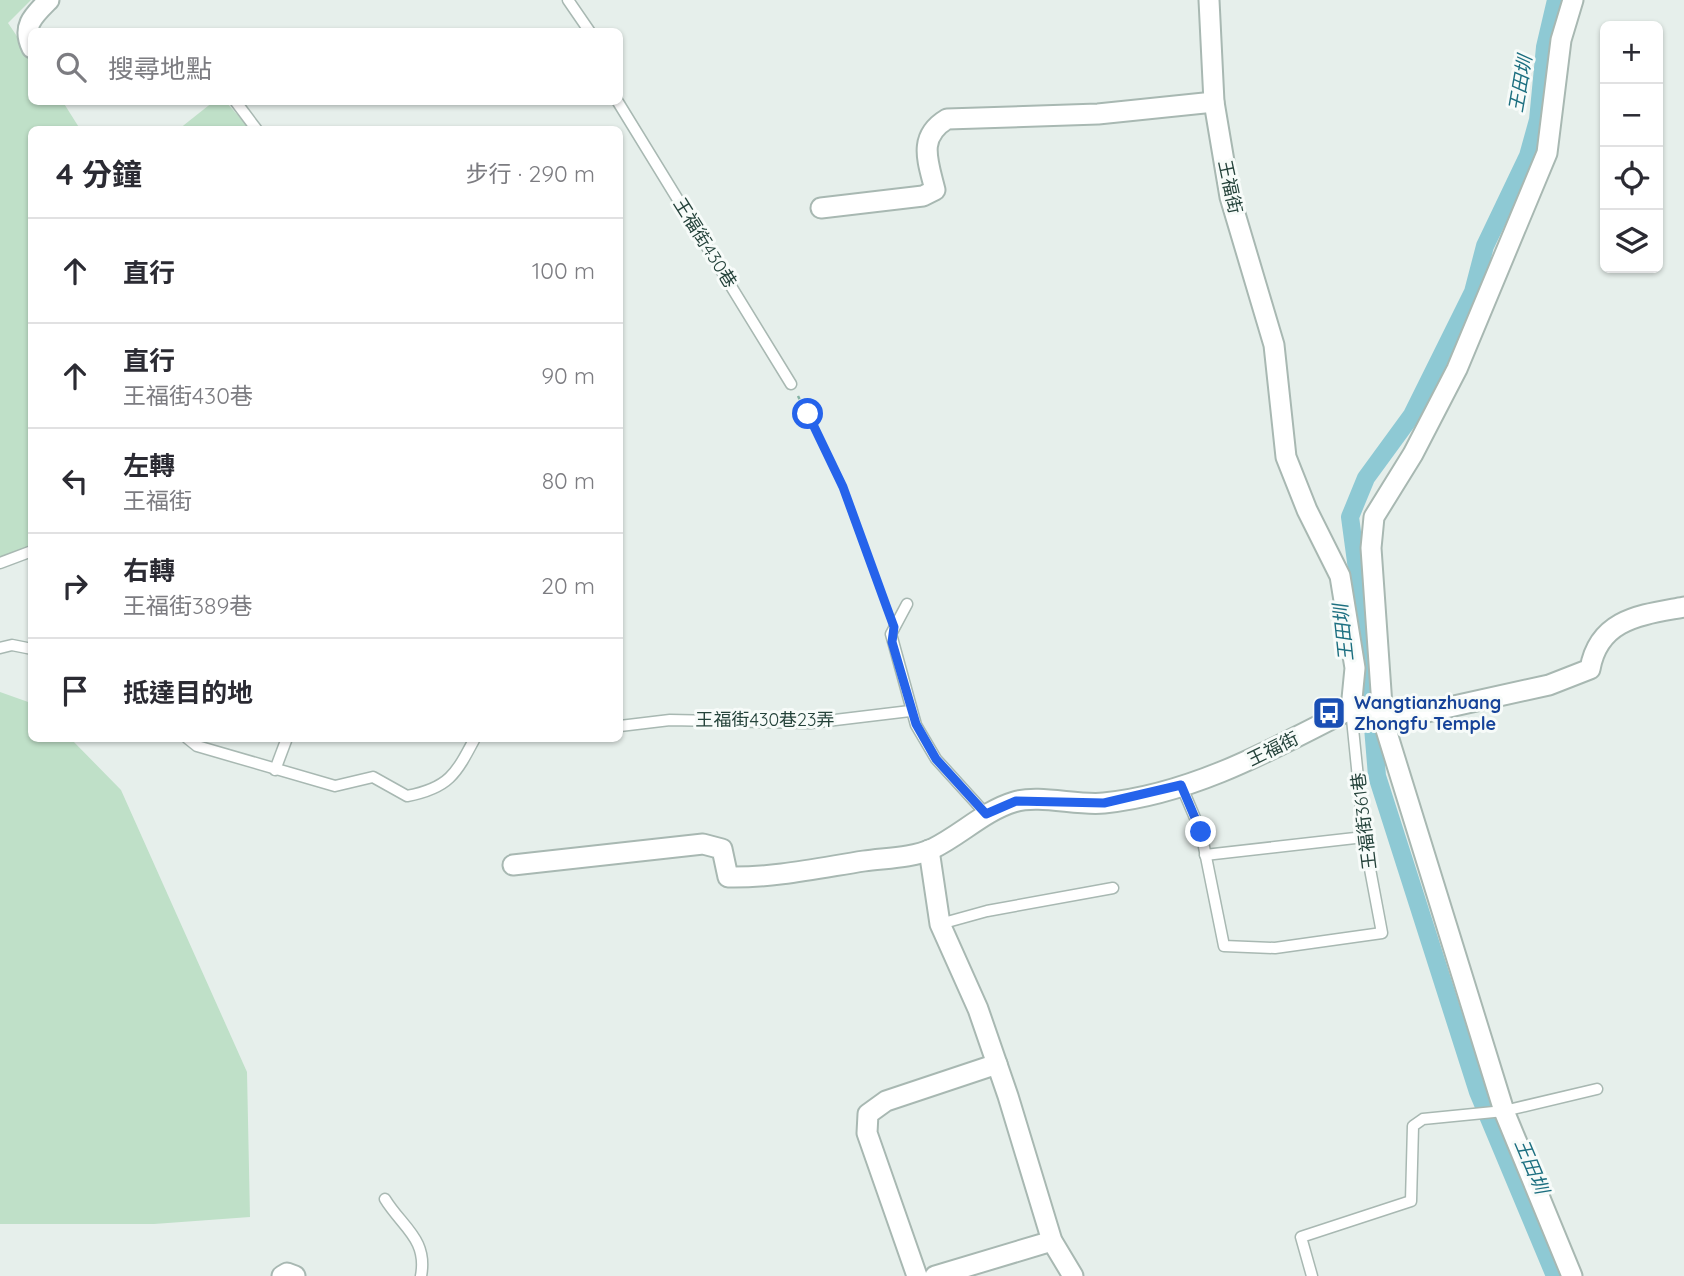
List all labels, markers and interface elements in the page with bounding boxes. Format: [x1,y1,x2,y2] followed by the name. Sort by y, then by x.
[1600,21,1663,273] map controls
[1600,21,1663,84] button: +
[28,28,623,105] search box
[52,48,90,86] icon: search
[1503,51,1537,114] water label: 王田圳
[108,52,212,85] text: 搜尋地點
[1600,84,1663,147] button: −
[1600,147,1663,210] button: locate
[56,155,142,193] text: 4 分鐘
[1214,158,1247,216] street label: 王福街
[465,159,595,188] text: 步行 · 290 m
[669,194,742,292] street label: 王福街430巷
[1600,210,1663,273] button: layers
[56,252,94,290] icon: ahead
[123,256,175,289] text: 直行
[532,256,595,285] text: 100 m
[123,344,175,377] text: 直行
[56,357,94,395] icon: ahead
[541,361,595,390] text: 90 m
[123,381,253,410] text: 王福街430巷
[792,398,823,429] route start
[123,449,175,482] text: 左轉
[56,462,94,500] icon: left
[542,466,595,495] text: 80 m
[123,486,192,515] text: 王福街
[123,554,175,587] text: 右轉
[56,567,94,605] icon: right
[541,571,595,600] text: 20 m
[123,591,252,620] text: 王福街389巷
[1328,600,1358,663] water label: 王田圳
[56,672,94,710] icon: arrive
[123,676,253,709] text: 抵達目的地
[1354,691,1501,735] place label: Wangtianzhuang Zhongfu Temple
[1310,694,1348,732] bus stop icon: Wangtianzhuang Zhongfu Temple
[695,708,835,731] street label: 王福街430巷23弄
[1243,726,1302,771] street label: 王福街
[1346,771,1381,871] street label: 王福街361巷
[1185,816,1216,847] route end
[1510,1135,1555,1200] water label: 王田圳

